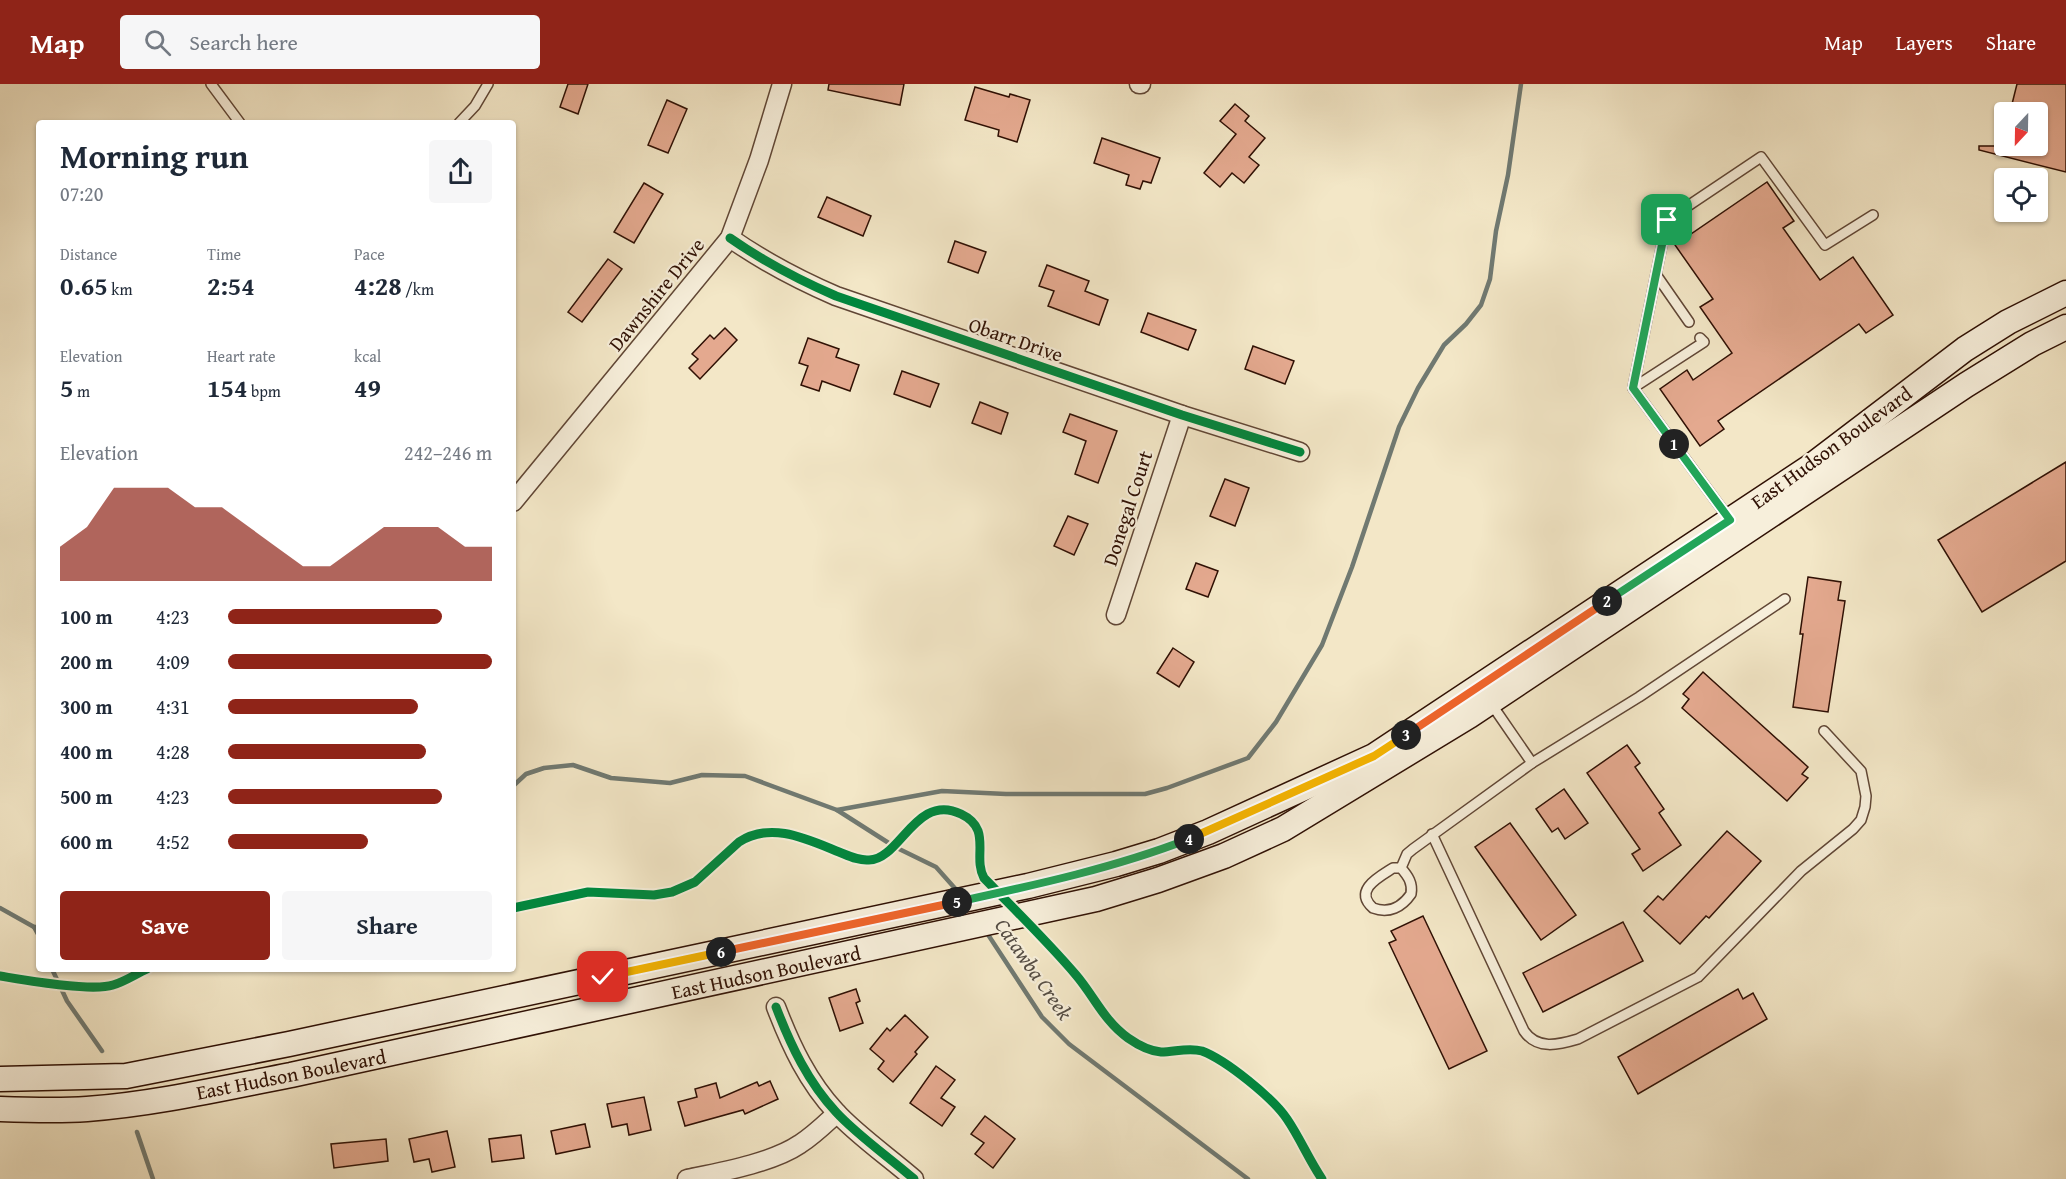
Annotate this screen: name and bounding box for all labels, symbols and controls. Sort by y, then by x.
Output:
search box [120,15,540,69]
text: Map [30,22,84,63]
icon: search [141,26,174,59]
text: Search here [189,26,298,58]
text: Map [1824,27,1863,58]
text: Layers [1896,27,1953,58]
text: Share [1986,27,2036,58]
north arrow [1994,102,2048,156]
map controls [1994,102,2048,222]
text: Morning run [60,132,249,180]
button: share [429,140,492,203]
button: locate [1994,168,2048,222]
text: 07:20 [60,179,103,208]
pin [1641,194,1692,245]
icon: arrive [1650,203,1683,236]
street label: Dawnshire Drive [601,231,711,357]
text: Distance [60,242,117,266]
text: Time [207,242,241,266]
text: Pace [354,242,385,266]
text: 0.65 [60,266,108,305]
text: 2:54 [207,266,255,305]
text: 4:28 [354,266,402,305]
text: km [108,277,132,301]
text: /km [402,277,434,301]
street label: Obarr Drive [965,309,1067,369]
text: Elevation [60,344,123,368]
text: Heart rate [207,344,276,368]
text: kcal [354,344,381,368]
text: 5 [60,368,73,407]
text: 154 [207,368,247,407]
text: 49 [354,368,381,407]
street label: East Hudson Boulevard [1745,378,1918,515]
text: m [73,379,90,403]
text: bpm [247,379,281,403]
pin: 1 [1659,429,1689,459]
text: 1 [1670,432,1678,456]
text: Elevation [60,438,138,467]
text: 242–246 m [404,438,492,467]
street label: Donegal Court [1095,447,1159,569]
pin: 2 [1592,586,1622,616]
text: 2 [1603,589,1611,613]
text: 100 m [60,602,113,631]
text: 4:23 [156,602,190,631]
text: 200 m [60,647,113,676]
text: 4:09 [156,647,190,676]
text: 300 m [60,692,113,721]
text: 4:31 [156,692,190,721]
pin: 3 [1391,720,1421,750]
text: 3 [1402,723,1410,747]
text: 400 m [60,737,113,766]
text: 4:28 [156,737,190,766]
text: 500 m [60,782,113,811]
text: 4:23 [156,782,190,811]
pin: 4 [1174,824,1204,854]
text: 600 m [60,827,113,856]
text: 4:52 [156,827,190,856]
text: 4 [1185,827,1193,851]
pin: 5 [942,887,972,917]
text: 5 [953,890,961,914]
button: Save [60,891,270,960]
button: Share [282,891,492,960]
water label: Catawba Creek [988,912,1081,1026]
pin: 6 [706,937,736,967]
street label: East Hudson Boulevard [669,938,864,1006]
text: 6 [717,940,725,964]
pin [577,951,628,1002]
icon: check [586,960,619,993]
street label: East Hudson Boulevard [194,1041,389,1107]

